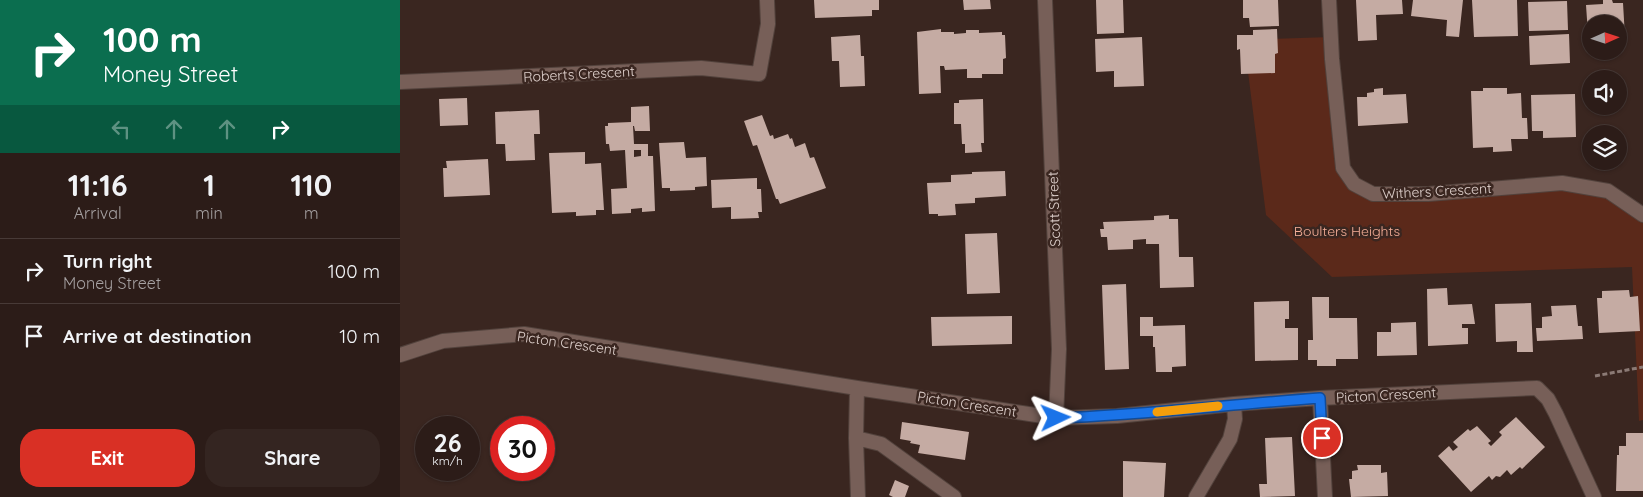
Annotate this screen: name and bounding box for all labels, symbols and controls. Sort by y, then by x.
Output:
north arrow [1582,15,1628,60]
map controls [1582,15,1627,170]
text: 100 m [103,17,202,61]
icon: right [20,20,85,85]
text: Money Street [103,60,238,88]
street label: Roberts Crescent [523,62,635,86]
button: sound [1582,70,1627,115]
icon: left [107,115,135,143]
icon: ahead [160,115,188,143]
icon: ahead [213,115,241,143]
icon: right [266,115,294,143]
button: layers [1582,125,1627,170]
text: 11:16 [68,166,128,204]
text: 1 [203,166,215,204]
text: 110 [290,166,332,204]
street label: Scott Street [1044,171,1064,247]
street label: Withers Crescent [1382,179,1492,203]
text: Arrival [74,203,122,223]
text: min [195,203,223,223]
text: m [304,203,319,223]
park label: Boulters Heights [1294,222,1400,240]
text: Turn right [63,249,152,273]
icon: right [20,257,48,285]
text: 100 m [328,259,380,283]
text: Money Street [63,273,161,293]
icon: arrive [20,322,48,350]
text: Arrive at destination [63,324,252,348]
text: 10 m [339,324,380,348]
street label: Picton Crescent [516,327,618,359]
street label: Picton Crescent [1335,383,1437,407]
street label: Picton Crescent [916,387,1018,421]
position arrow [1029,391,1081,443]
speed limit sign: 30 [490,416,555,481]
pin [1301,417,1343,459]
icon: arrive [1308,424,1336,452]
text: 26 [433,427,462,458]
button: Exit [20,429,195,487]
button: Share [205,429,380,487]
text: km/h [432,453,463,468]

